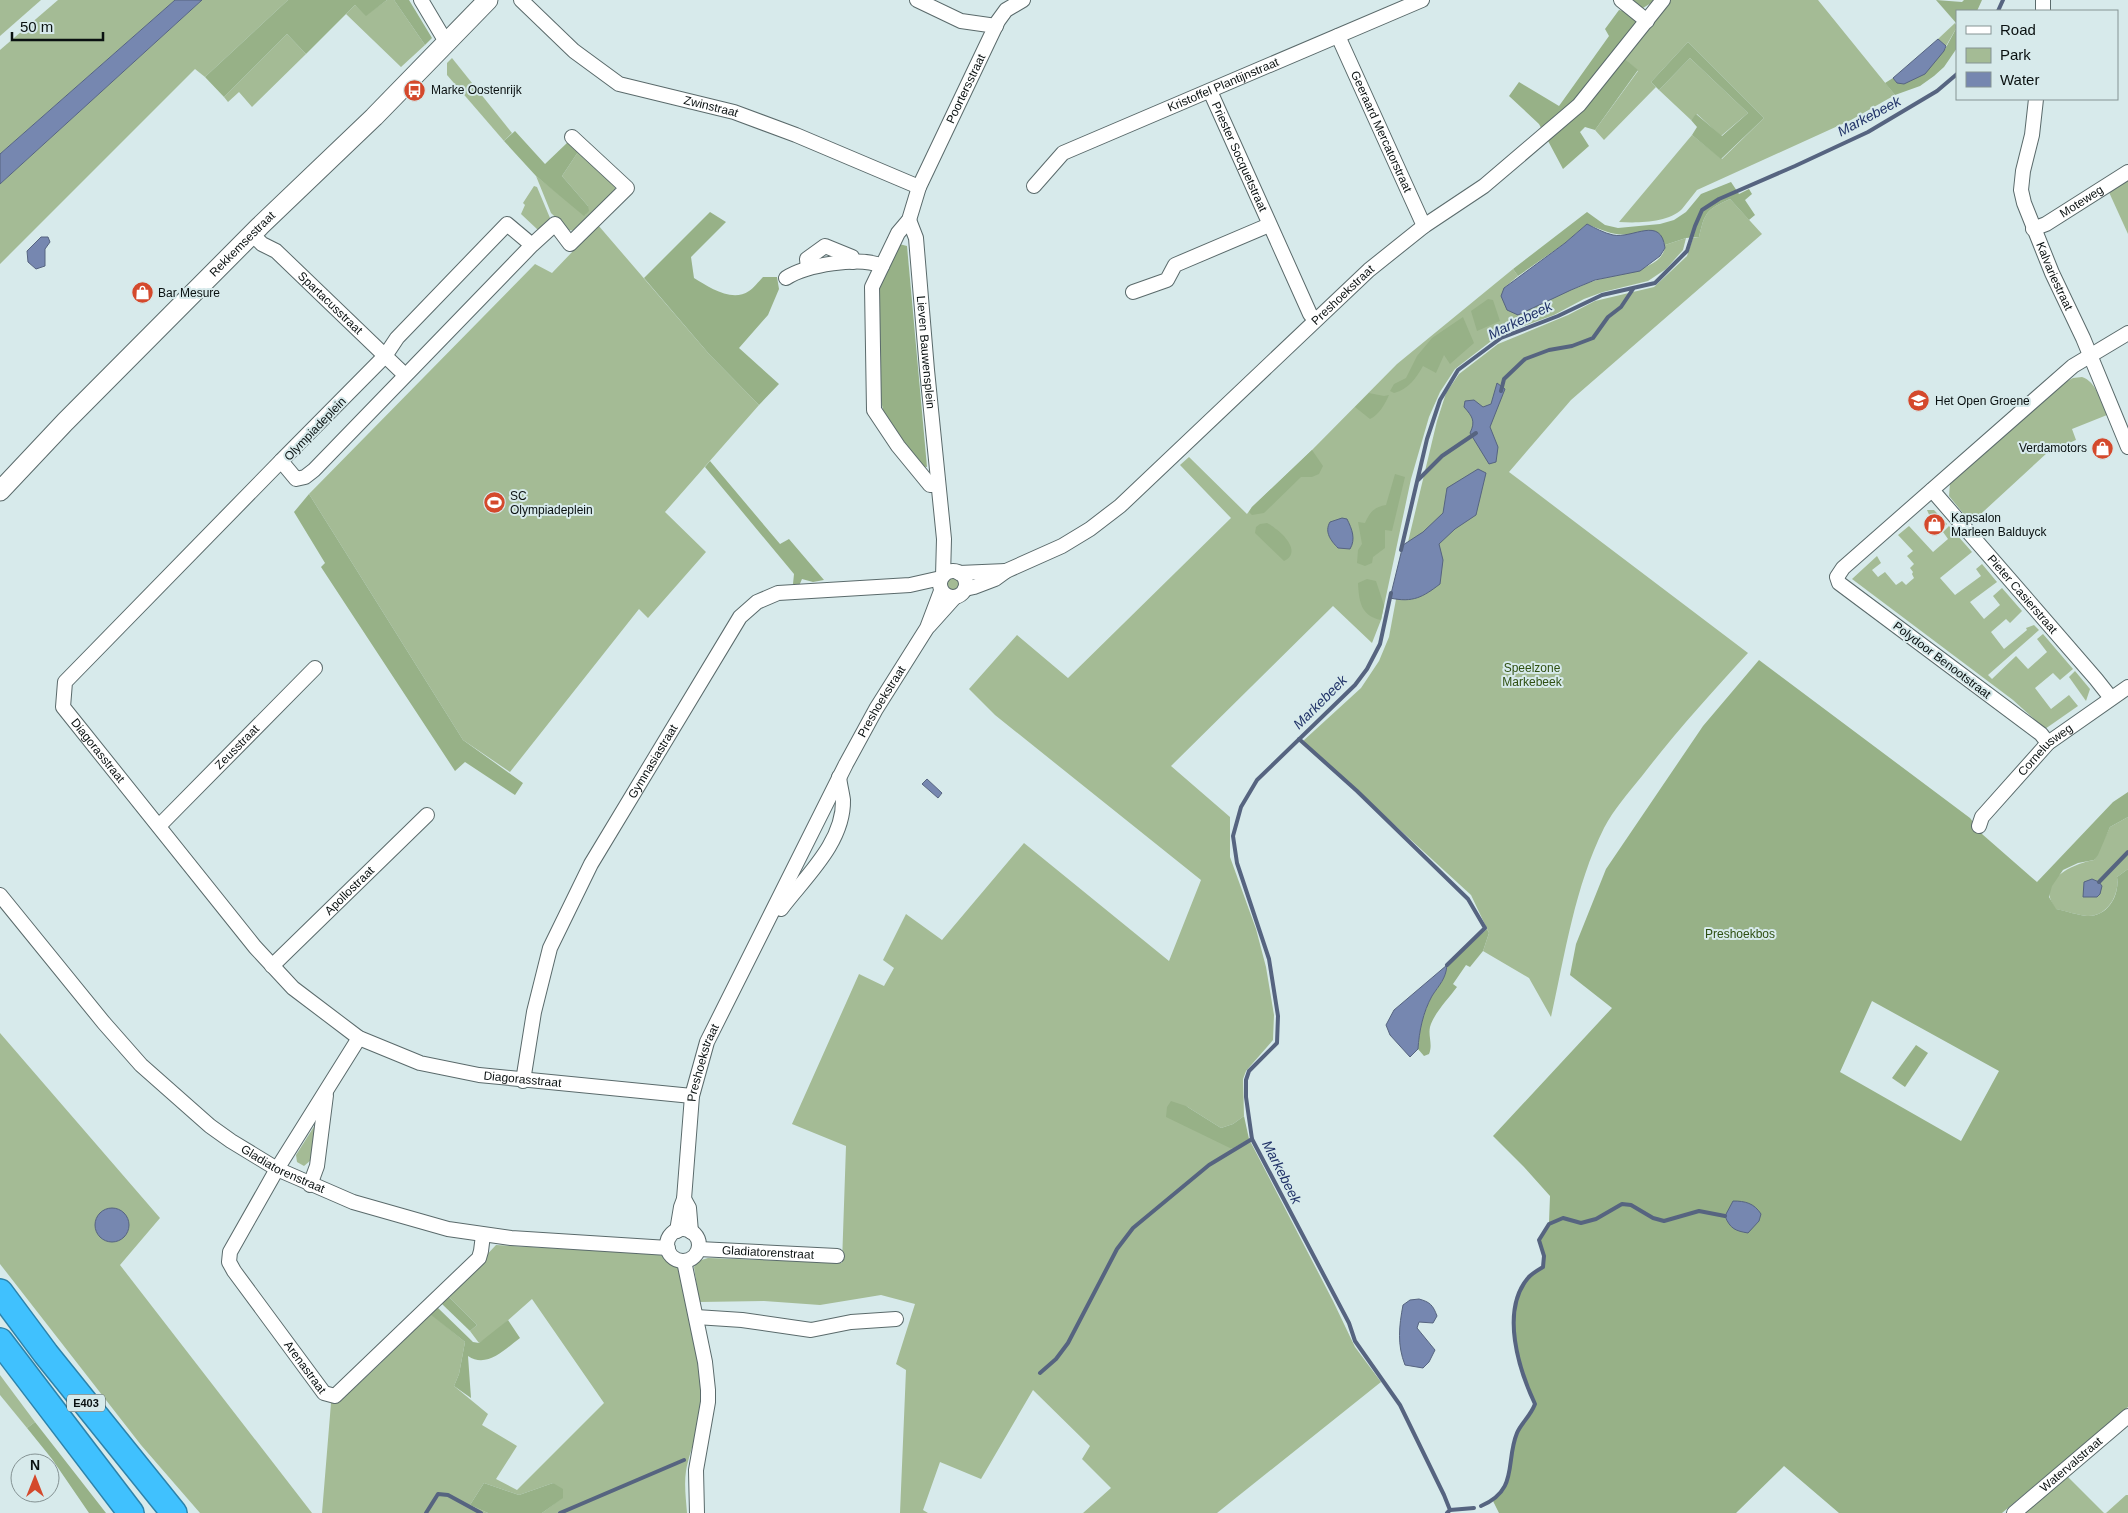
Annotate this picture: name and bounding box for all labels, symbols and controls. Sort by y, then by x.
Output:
scale bar [12,10,104,42]
legend [1956,10,2118,100]
text: 50 m [20,18,53,35]
text: Road [2000,21,2036,38]
text: Park [2000,46,2031,63]
street label: Poortersstraat [943,51,989,126]
street label: Kristoffel Plantijnstraat [1165,55,1281,115]
street label: Geeraard Mercatorstraat [1348,69,1415,195]
text: Water [2000,71,2039,88]
bus stop icon: Marke Oostenrijk [403,78,427,102]
place label: Marke Oostenrijk [431,83,523,97]
water label: Markebeek [1835,92,1904,139]
street label: Zwinstraat [682,93,741,120]
street label: Priester Socquetstraat [1209,100,1270,214]
street label: Moteweg [2057,182,2106,220]
street label: Rekkemsestraat [207,208,278,280]
street label: Kalvariestraat [2033,240,2076,313]
street label: Preshoekstraat [1309,262,1377,328]
street label: Spartacusstraat [295,269,366,338]
shop icon: Bar Mesure [130,281,154,305]
place label: Bar Mesure [158,286,220,300]
street label: Lieven Bauwensplein [914,295,938,410]
water label: Markebeek [1485,297,1556,342]
school or university icon: Het Open Groene [1907,389,1931,413]
street label: Olympiadeplein [281,394,349,464]
place label: Het Open Groene [1935,394,2030,408]
shop icon: Verdamotors [2091,436,2115,460]
place label: Verdamotors [2019,441,2087,455]
place label: SC Olympiadeplein [510,489,593,517]
sports icon: SC Olympiadeplein [482,491,506,515]
place label: Kapsalon Marleen Balduyck [1951,511,2047,539]
shop icon: Kapsalon Marleen Balduyck [1923,513,1947,537]
street label: Pieter Casierstraat [1985,552,2061,637]
street label: Polydoor Benootstraat [1890,619,1994,702]
park label: Speelzone Markebeek [1502,661,1563,689]
street label: Preshoekstraat [855,663,909,740]
water label: Markebeek [1290,671,1351,732]
street label: Diagorasstraat [68,716,128,786]
street label: Zeusstraat [212,721,262,772]
street label: Gymnasiastraat [625,721,681,801]
street label: Cornelusweg [2015,721,2075,779]
street label: Apollostraat [322,863,377,918]
park label: Preshoekbos [1705,927,1775,941]
street label: Preshoekstraat [685,1021,722,1102]
street label: Diagorasstraat [483,1068,563,1090]
water label: Markebeek [1259,1138,1305,1207]
street label: Gladiatorenstraat [239,1142,328,1196]
street label: Gladiatorenstraat [722,1243,815,1262]
street label: Arenastraat [281,1338,330,1397]
road number: E403 [67,1395,105,1412]
street label: Watervalstraat [2037,1434,2105,1495]
north arrow [10,1453,60,1503]
text: N [30,1457,40,1473]

